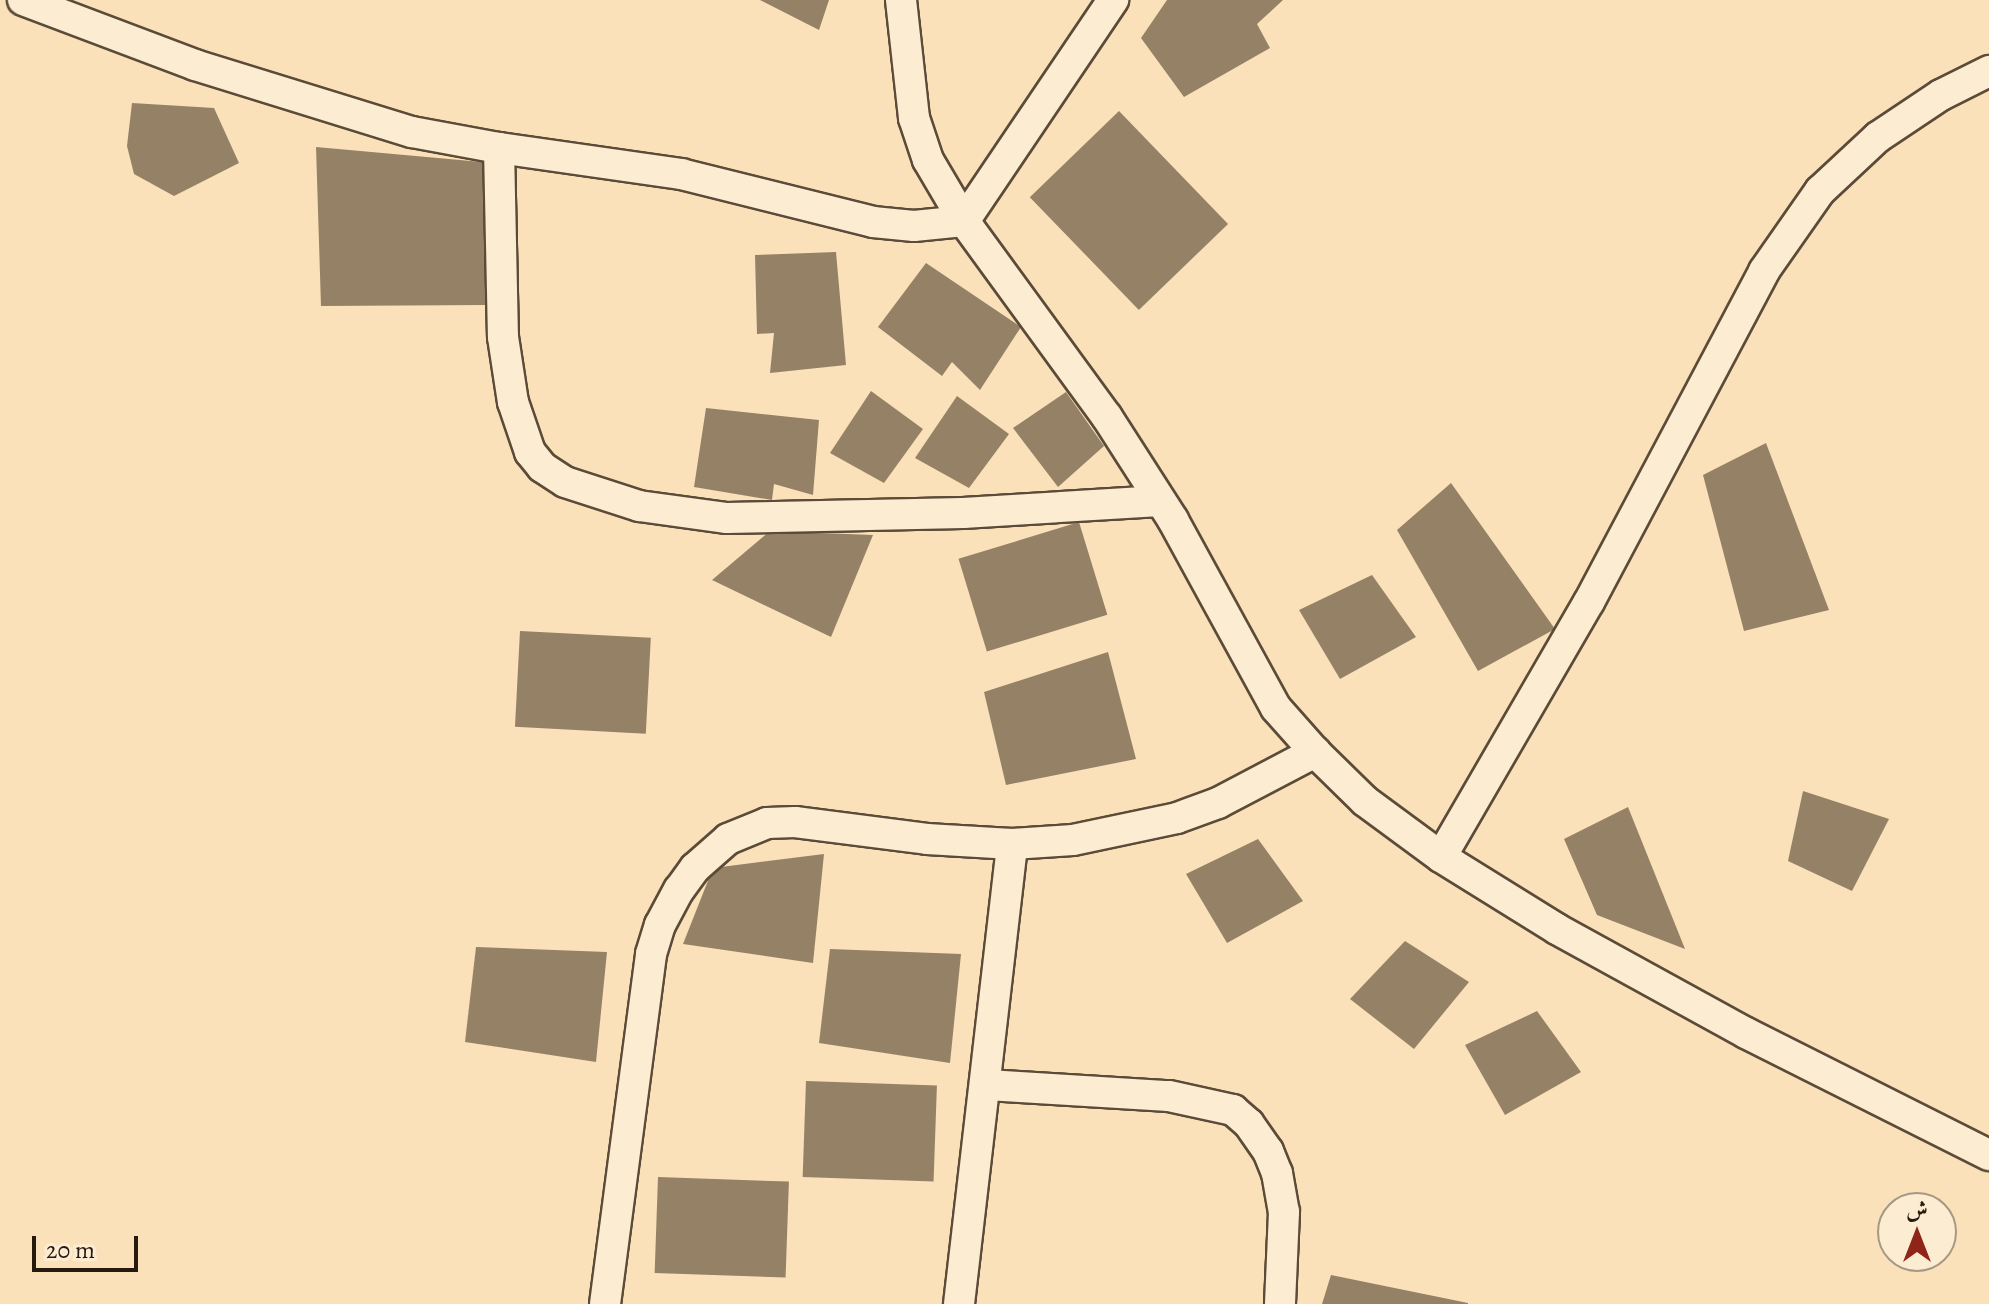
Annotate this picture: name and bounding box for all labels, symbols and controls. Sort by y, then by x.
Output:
north arrow [1877,1192,1957,1272]
text: ش [1906,1195,1928,1225]
scale bar [36,1220,142,1270]
text: 20 m [46,1234,95,1266]

